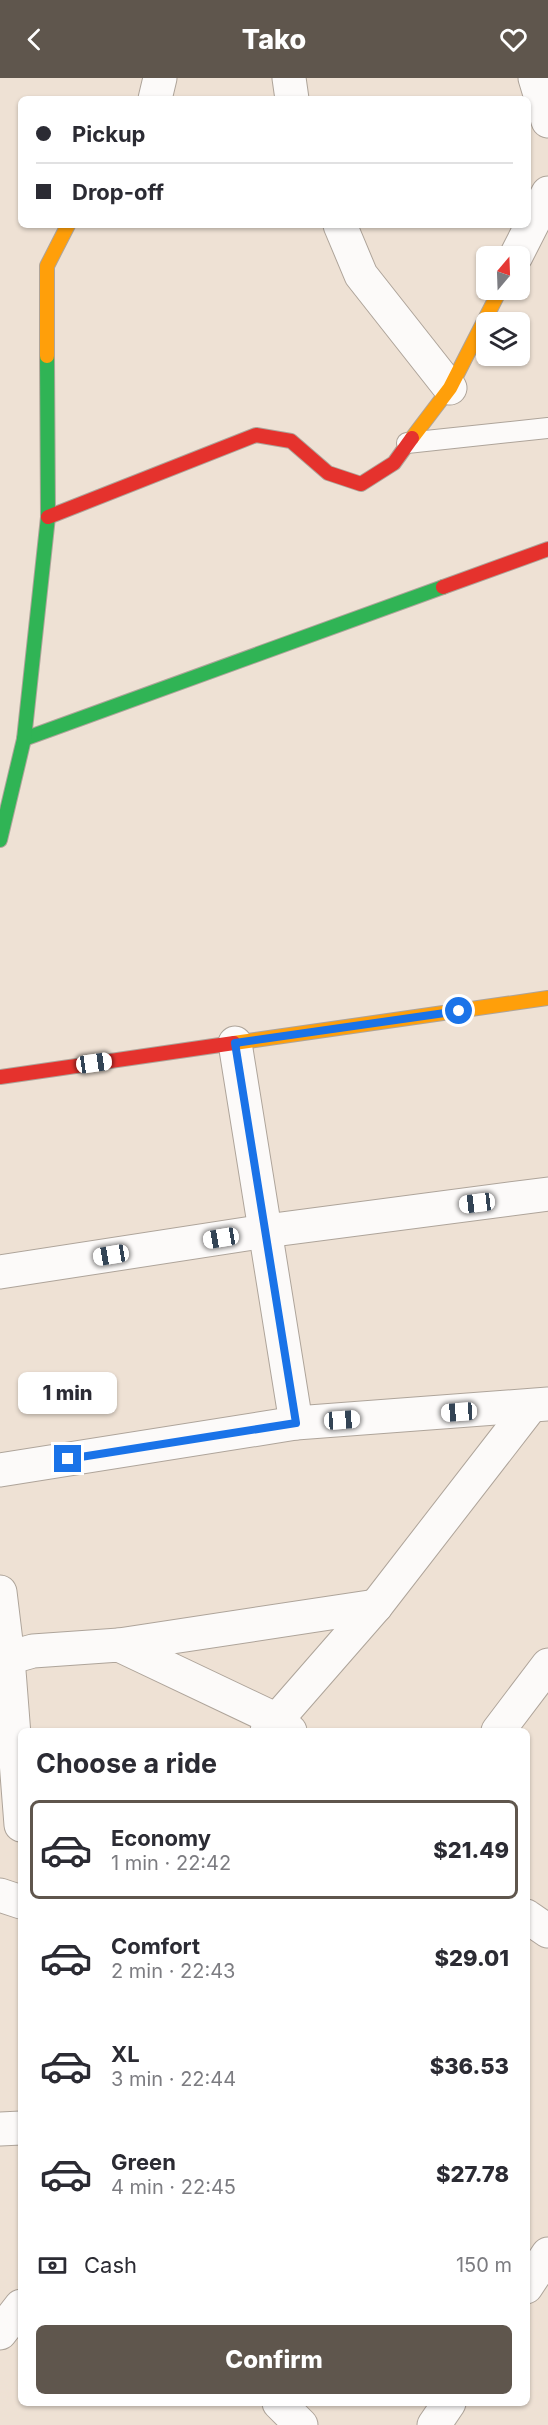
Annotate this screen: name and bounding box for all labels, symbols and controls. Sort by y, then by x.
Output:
icon: back [18,23,51,56]
text: Tako [242,23,306,56]
icon: heart [497,23,530,56]
text: Pickup [72,121,146,147]
text: Drop-off [72,179,164,205]
north arrow [476,246,530,300]
map controls [476,246,530,366]
button: layers [476,312,530,366]
route start [445,997,472,1024]
car [75,1052,113,1074]
car [458,1192,496,1214]
car [202,1226,240,1250]
car [92,1243,130,1267]
callout: 1 min [19,1372,118,1414]
text: 1 min [42,1381,93,1405]
car [440,1402,478,1422]
car [323,1410,361,1430]
route end [54,1445,81,1472]
text: Choose a ride [36,1747,217,1780]
icon: car [39,1823,93,1877]
text: Economy [111,1825,211,1851]
text: $21.49 [433,1837,509,1863]
text: 1 min · 22:42 [111,1851,231,1875]
icon: car [39,1931,93,1985]
text: Comfort [111,1933,200,1959]
text: $29.01 [435,1945,509,1971]
text: 2 min · 22:43 [111,1959,235,1983]
icon: car [39,2039,93,2093]
text: XL [111,2041,140,2067]
text: $36.53 [430,2053,509,2079]
text: 3 min · 22:44 [111,2067,236,2091]
icon: car [39,2147,93,2201]
text: Green [111,2149,176,2175]
text: $27.78 [436,2161,509,2187]
text: 4 min · 22:45 [111,2175,236,2199]
icon: cash [36,2249,69,2282]
text: Cash [84,2252,137,2278]
text: 150 m [456,2253,512,2277]
button: Confirm [36,2325,512,2394]

